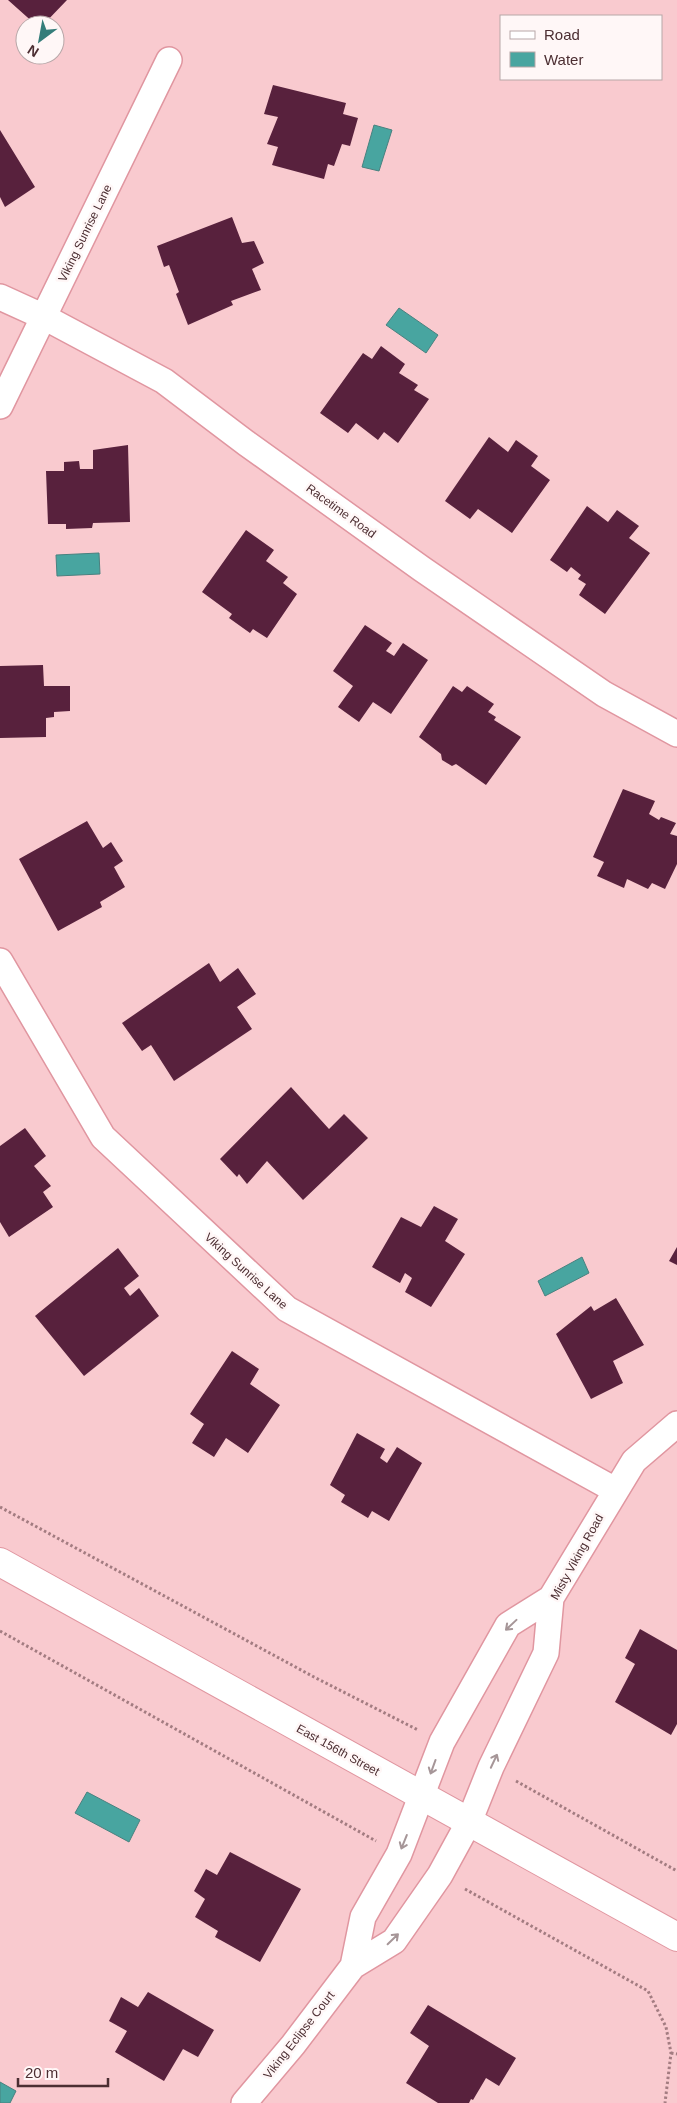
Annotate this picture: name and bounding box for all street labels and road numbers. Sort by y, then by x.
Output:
street label: Viking Sunrise Lane [55,182,115,284]
street label: Racetime Road [303,481,379,541]
street label: Viking Sunrise Lane [202,1230,291,1312]
street label: Misty Viking Road [548,1512,606,1602]
street label: East 156th Street [294,1721,383,1779]
street label: Viking Eclipse Court [260,1988,338,2082]

